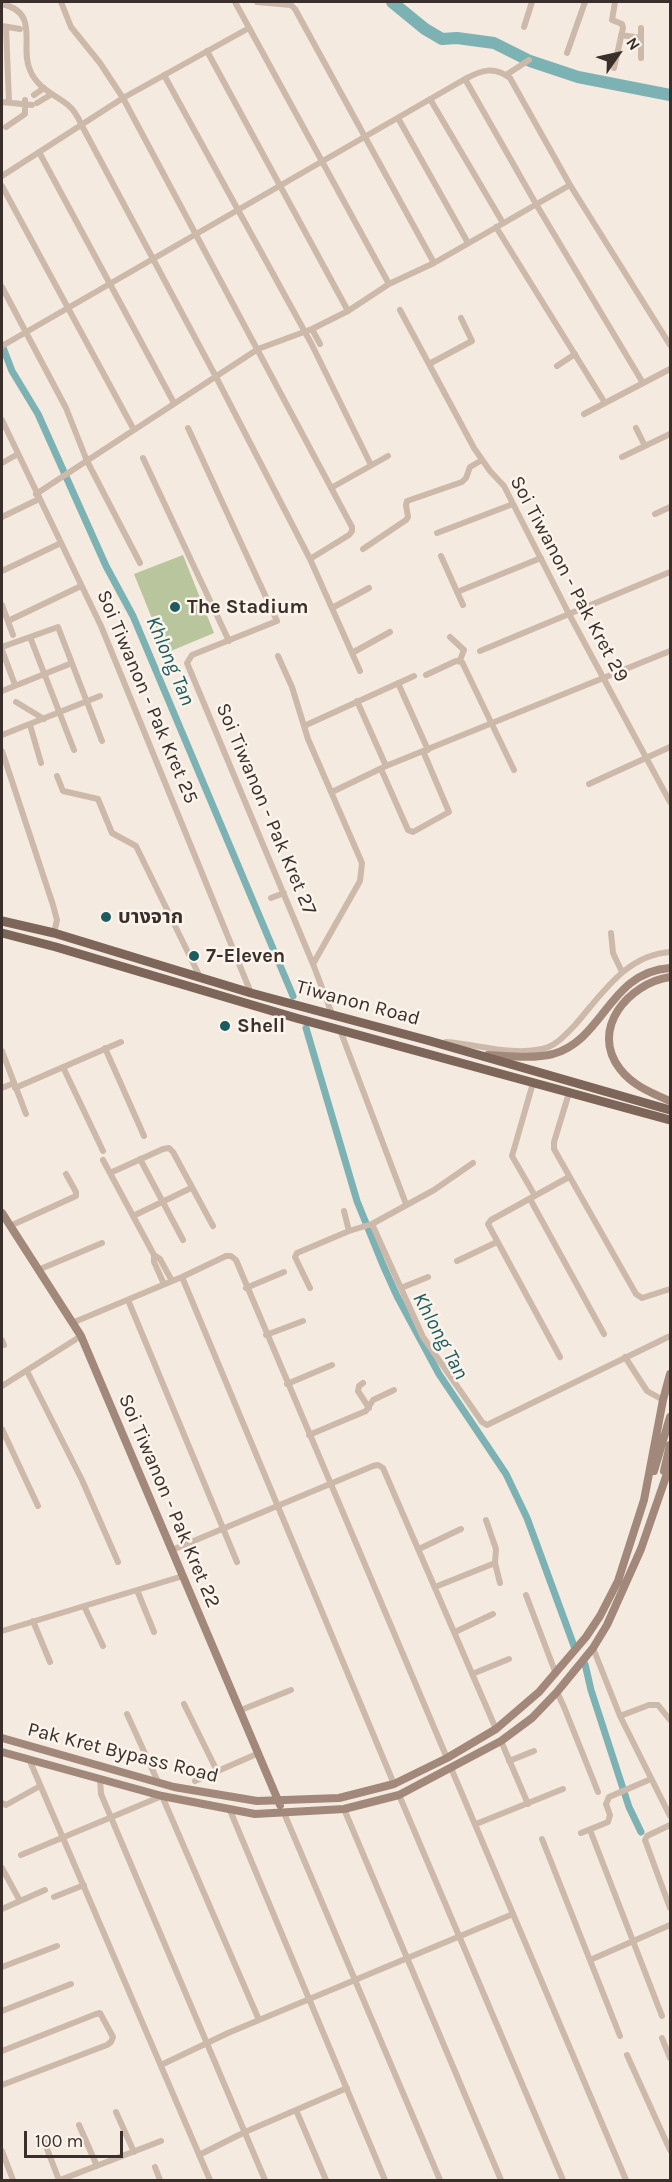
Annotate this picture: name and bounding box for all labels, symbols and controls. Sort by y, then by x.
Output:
north arrow [588,24,648,84]
text: N [622,34,644,54]
street label: Soi Tiwanon - Pak Kret 29 [504,472,634,686]
street label: Soi Tiwanon - Pak Kret 25 [91,587,203,807]
place label: The Stadium [187,595,308,619]
marker: The Stadium [168,600,182,614]
water label: Khlong Tan [140,612,200,710]
street label: Soi Tiwanon - Pak Kret 27 [210,699,322,919]
place label: บางจาก [118,905,183,929]
marker: บางจาก [99,910,113,924]
place label: 7-Eleven [206,944,285,968]
marker: 7-Eleven [187,949,201,963]
street label: Tiwanon Road [293,975,423,1031]
place label: Shell [237,1014,285,1038]
marker: Shell [218,1019,232,1033]
water label: Khlong Tan [407,1288,473,1384]
street label: Soi Tiwanon - Pak Kret 22 [113,1390,225,1612]
street label: Pak Kret Bypass Road [25,1718,221,1788]
scale bar [27,2119,126,2157]
text: 100 m [35,2130,83,2152]

